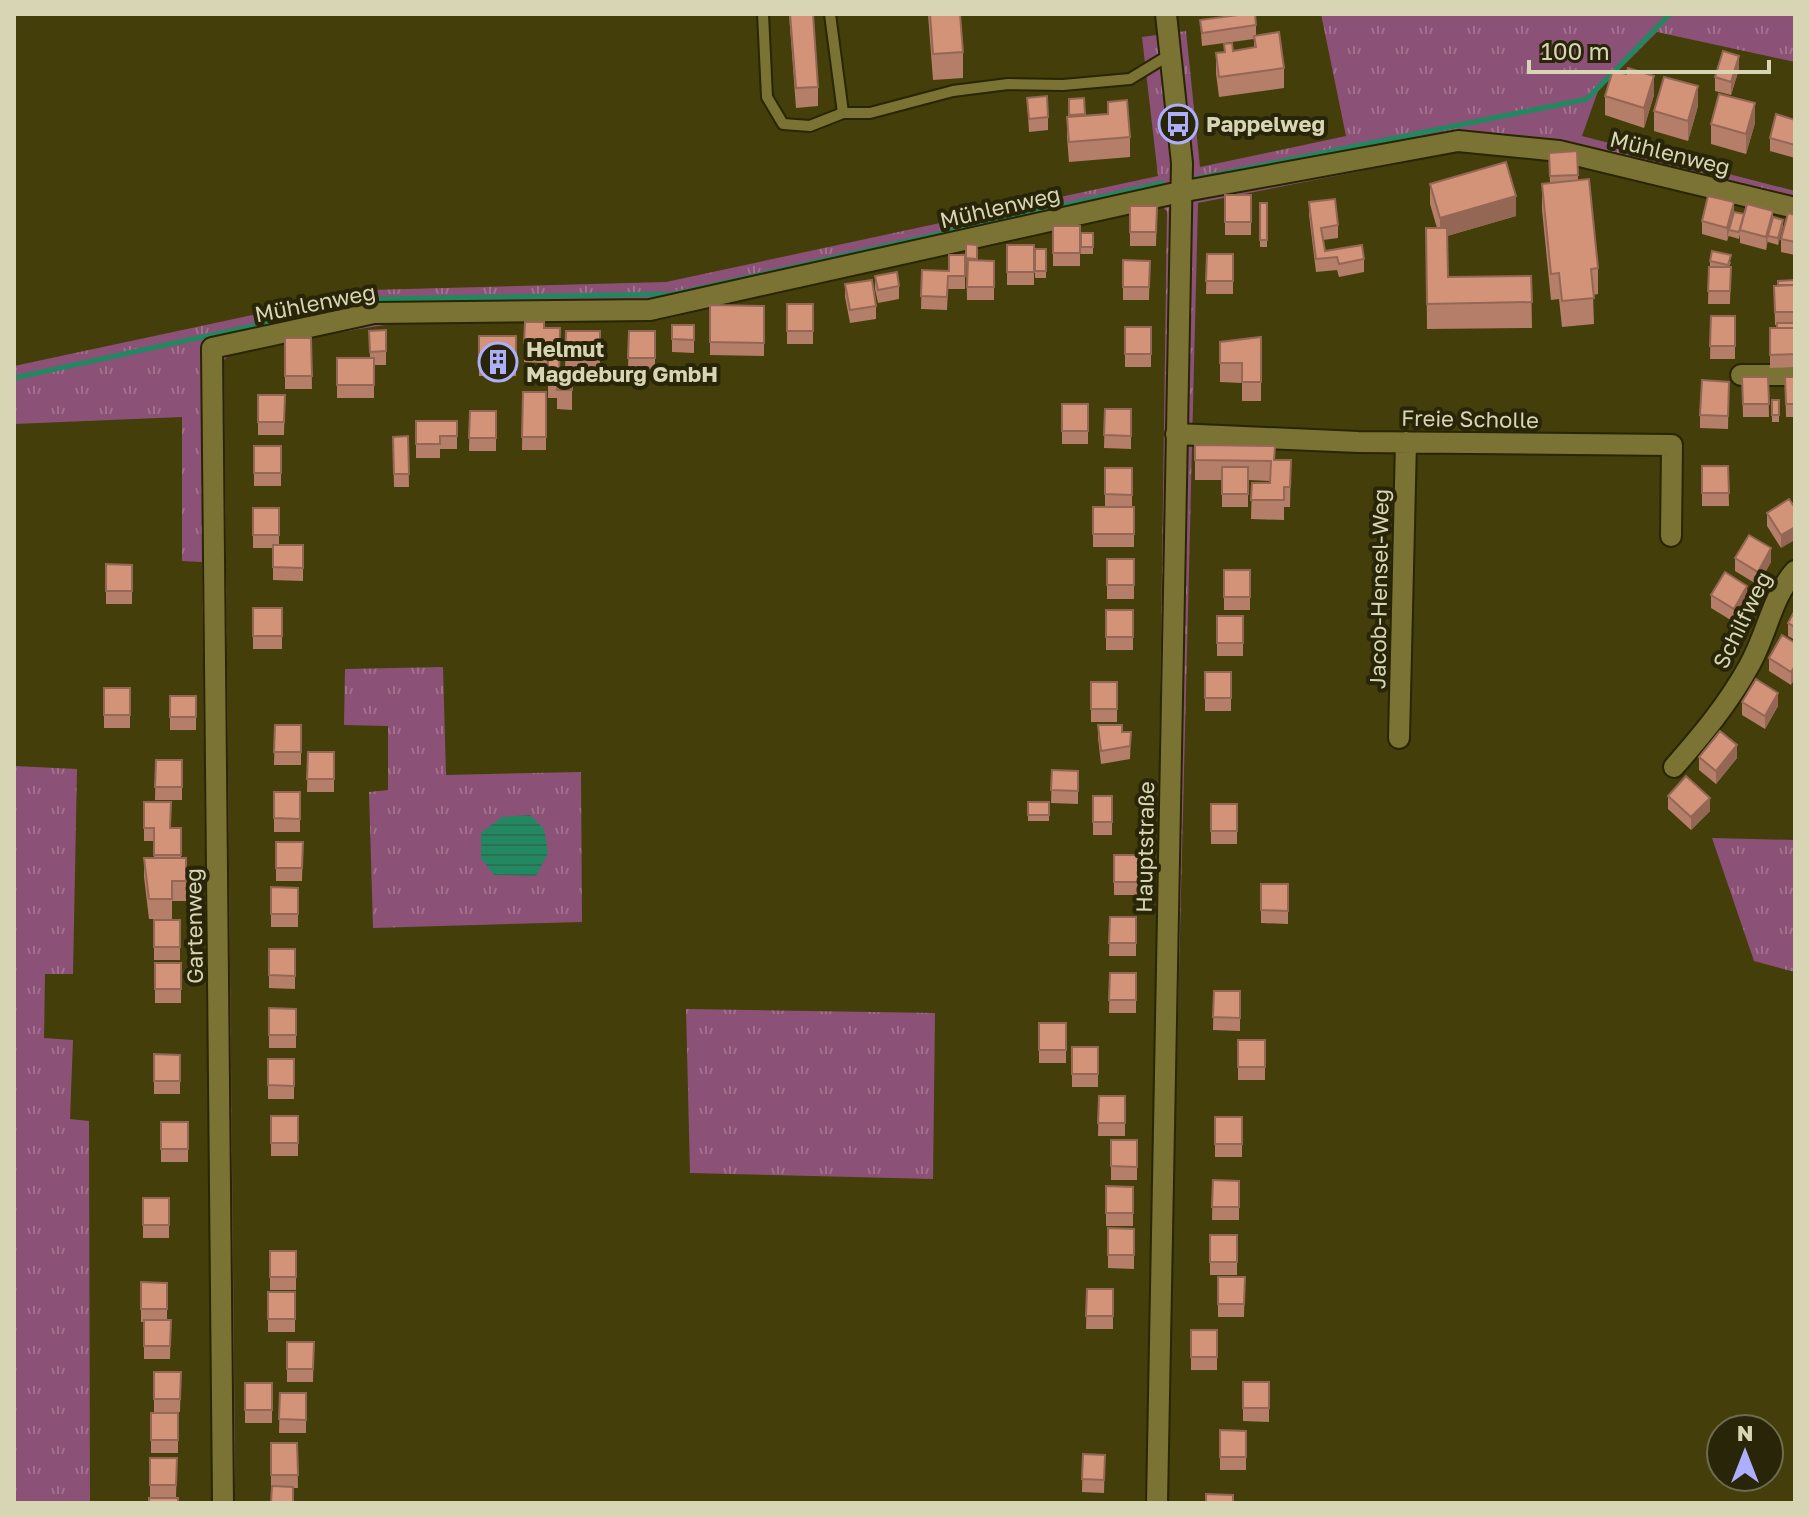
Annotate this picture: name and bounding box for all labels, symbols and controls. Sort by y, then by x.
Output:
scale bar [1529,24,1769,74]
text: 100 m [1541,36,1610,65]
bus stop icon: Pappelweg [1157,103,1199,145]
place label: Pappelweg [1206,110,1325,137]
street label: Mühlenweg [1607,125,1733,180]
street label: Mühlenweg [937,180,1063,233]
street label: Mühlenweg [252,278,378,327]
place label: Helmut Magdeburg GmbH [526,335,718,387]
building icon: Helmut Magdeburg GmbH [477,341,519,383]
street label: Freie Scholle [1401,404,1539,433]
street label: Jacob-Hensel-Weg [1363,489,1394,689]
street label: Schilfweg [1707,567,1777,673]
street label: Hauptstraße [1130,781,1159,913]
street label: Gartenweg [179,868,208,984]
north arrow [1705,1413,1785,1493]
text: N [1737,1419,1753,1446]

